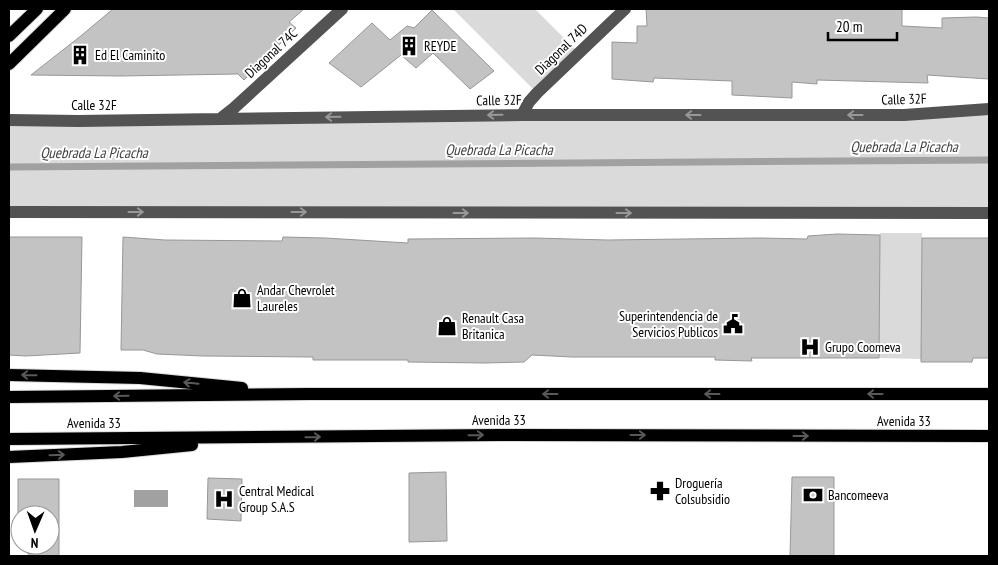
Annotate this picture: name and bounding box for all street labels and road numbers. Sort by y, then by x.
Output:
street label: Diagonal 74D [531,20,591,78]
street label: Diagonal 74C [241,24,301,82]
street label: Calle 32F [881,89,927,109]
street label: Calle 32F [476,91,522,109]
street label: Calle 32F [71,96,117,114]
street label: Avenida 33 [472,411,526,429]
street label: Avenida 33 [877,412,931,430]
street label: Avenida 33 [67,414,121,432]

